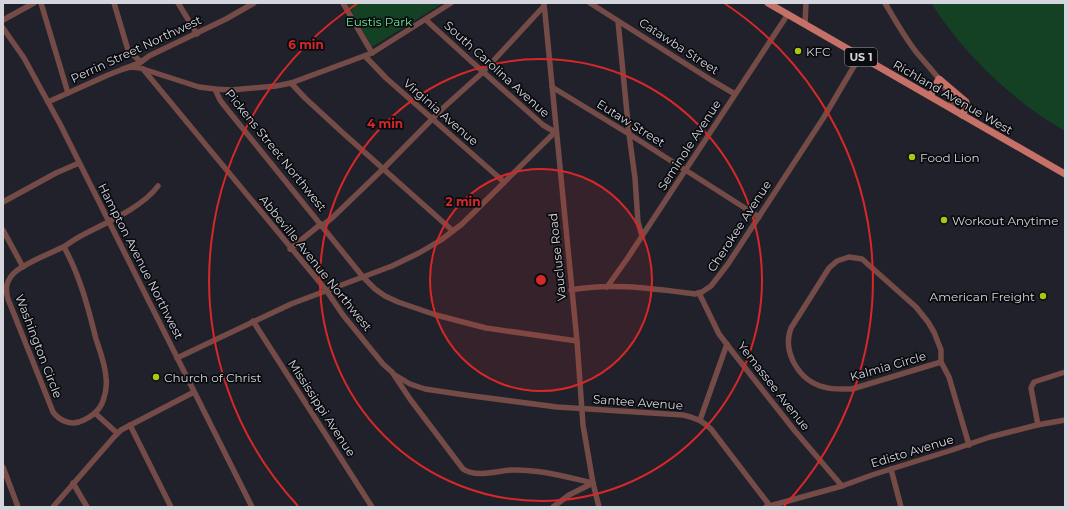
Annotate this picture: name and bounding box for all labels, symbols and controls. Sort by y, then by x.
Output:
street label: Perrin Street Northwest [68,12,204,86]
park label: Eustis Park [346,14,413,29]
street label: Catawba Street [636,15,722,77]
street label: South Carolina Avenue [441,18,553,120]
text: 6 min [288,37,324,52]
place label: KFC [806,44,831,59]
marker: KFC [793,46,803,56]
road number: US 1 [845,48,877,66]
street label: Richland Avenue West [891,57,1016,137]
street label: Virginia Avenue [400,75,482,149]
street label: Pickens Street Northwest [222,86,330,214]
street label: Eutaw Street [594,96,668,150]
street label: Seminole Avenue [654,97,724,193]
text: 4 min [367,116,403,131]
place label: Food Lion [920,150,980,165]
marker: Food Lion [907,152,917,162]
street label: Cherokee Avenue [704,178,774,274]
street label: Hampton Avenue Northwest [95,181,187,342]
street label: Abbeville Avenue Northwest [257,192,376,334]
text: 2 min [446,194,480,209]
street label: Vaucluse Road [545,212,569,302]
place label: Workout Anytime [952,213,1059,228]
marker: Workout Anytime [939,215,949,225]
centre of rings [534,273,548,287]
place label: American Freight [930,289,1035,304]
marker: American Freight [1038,291,1048,301]
street label: Washington Circle [12,292,66,400]
street label: Yemassee Avenue [735,339,813,433]
street label: Kalmia Circle [848,348,928,384]
street label: Mississippi Avenue [285,357,359,459]
place label: Church of Christ [164,370,261,385]
marker: Church of Christ [151,372,161,382]
street label: Santee Avenue [593,391,683,413]
street label: Edisto Avenue [869,431,955,471]

